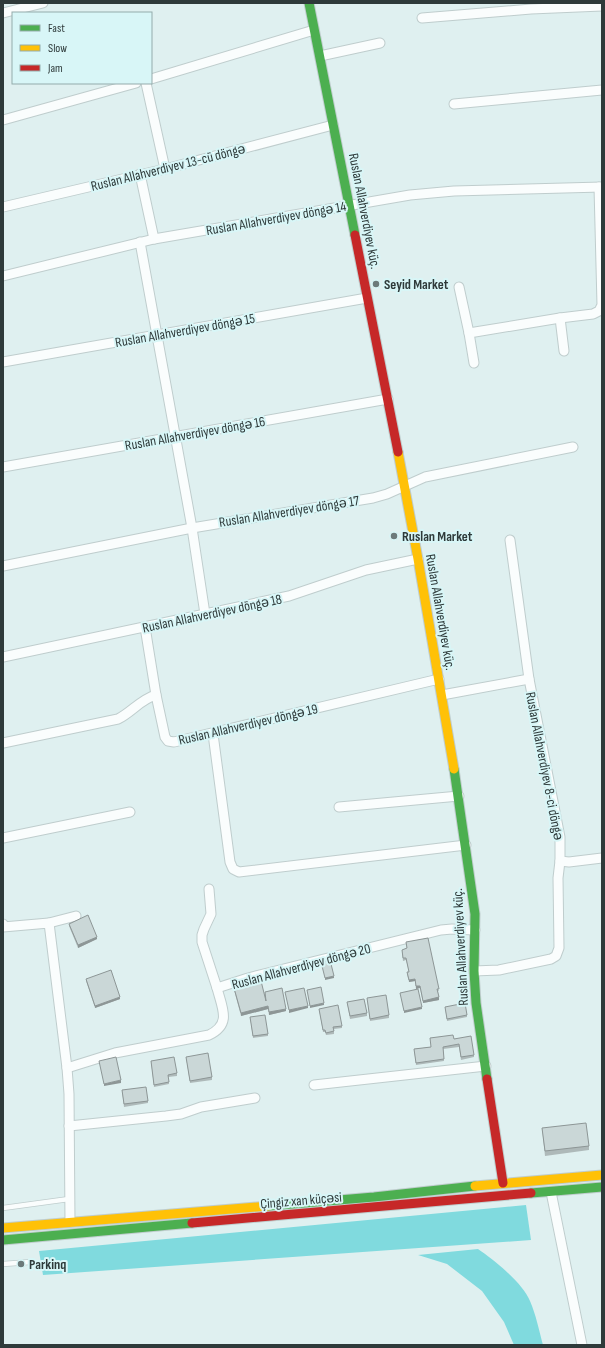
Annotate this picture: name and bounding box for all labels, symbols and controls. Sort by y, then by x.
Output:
legend [12,12,152,84]
text: Fast [48,21,65,36]
text: Slow [48,41,67,56]
text: Jam [47,61,63,76]
street label: Ruslan Allahverdiyev 13-cü döngə [89,140,247,195]
street label: Ruslan Allahverdiyev küç. [345,152,384,270]
street label: Ruslan Allahverdiyev döngə 14 [205,198,348,239]
place label: Seyid Market [384,276,449,293]
marker: Seyid Market [371,279,381,289]
street label: Ruslan Allahverdiyev döngə 15 [114,310,257,351]
street label: Ruslan Allahverdiyev döngə 16 [124,413,267,454]
street label: Ruslan Allahverdiyev döngə 17 [218,492,361,531]
place label: Ruslan Market [402,528,473,545]
marker: Ruslan Market [389,531,399,541]
street label: Ruslan Allahverdiyev küç. [422,553,459,671]
street label: Ruslan Allahverdiyev döngə 18 [141,590,283,637]
street label: Ruslan Allahverdiyev 8-ci döngə [522,691,567,842]
street label: Ruslan Allahverdiyev döngə 19 [177,700,319,749]
street label: Ruslan Allahverdiyev küç. [449,888,472,1006]
street label: Ruslan Allahverdiyev döngə 20 [230,940,372,993]
street label: Çingiz xan küçəsi [260,1188,343,1213]
place label: Parkinq [29,1256,66,1273]
marker: Parkinq [16,1259,26,1269]

